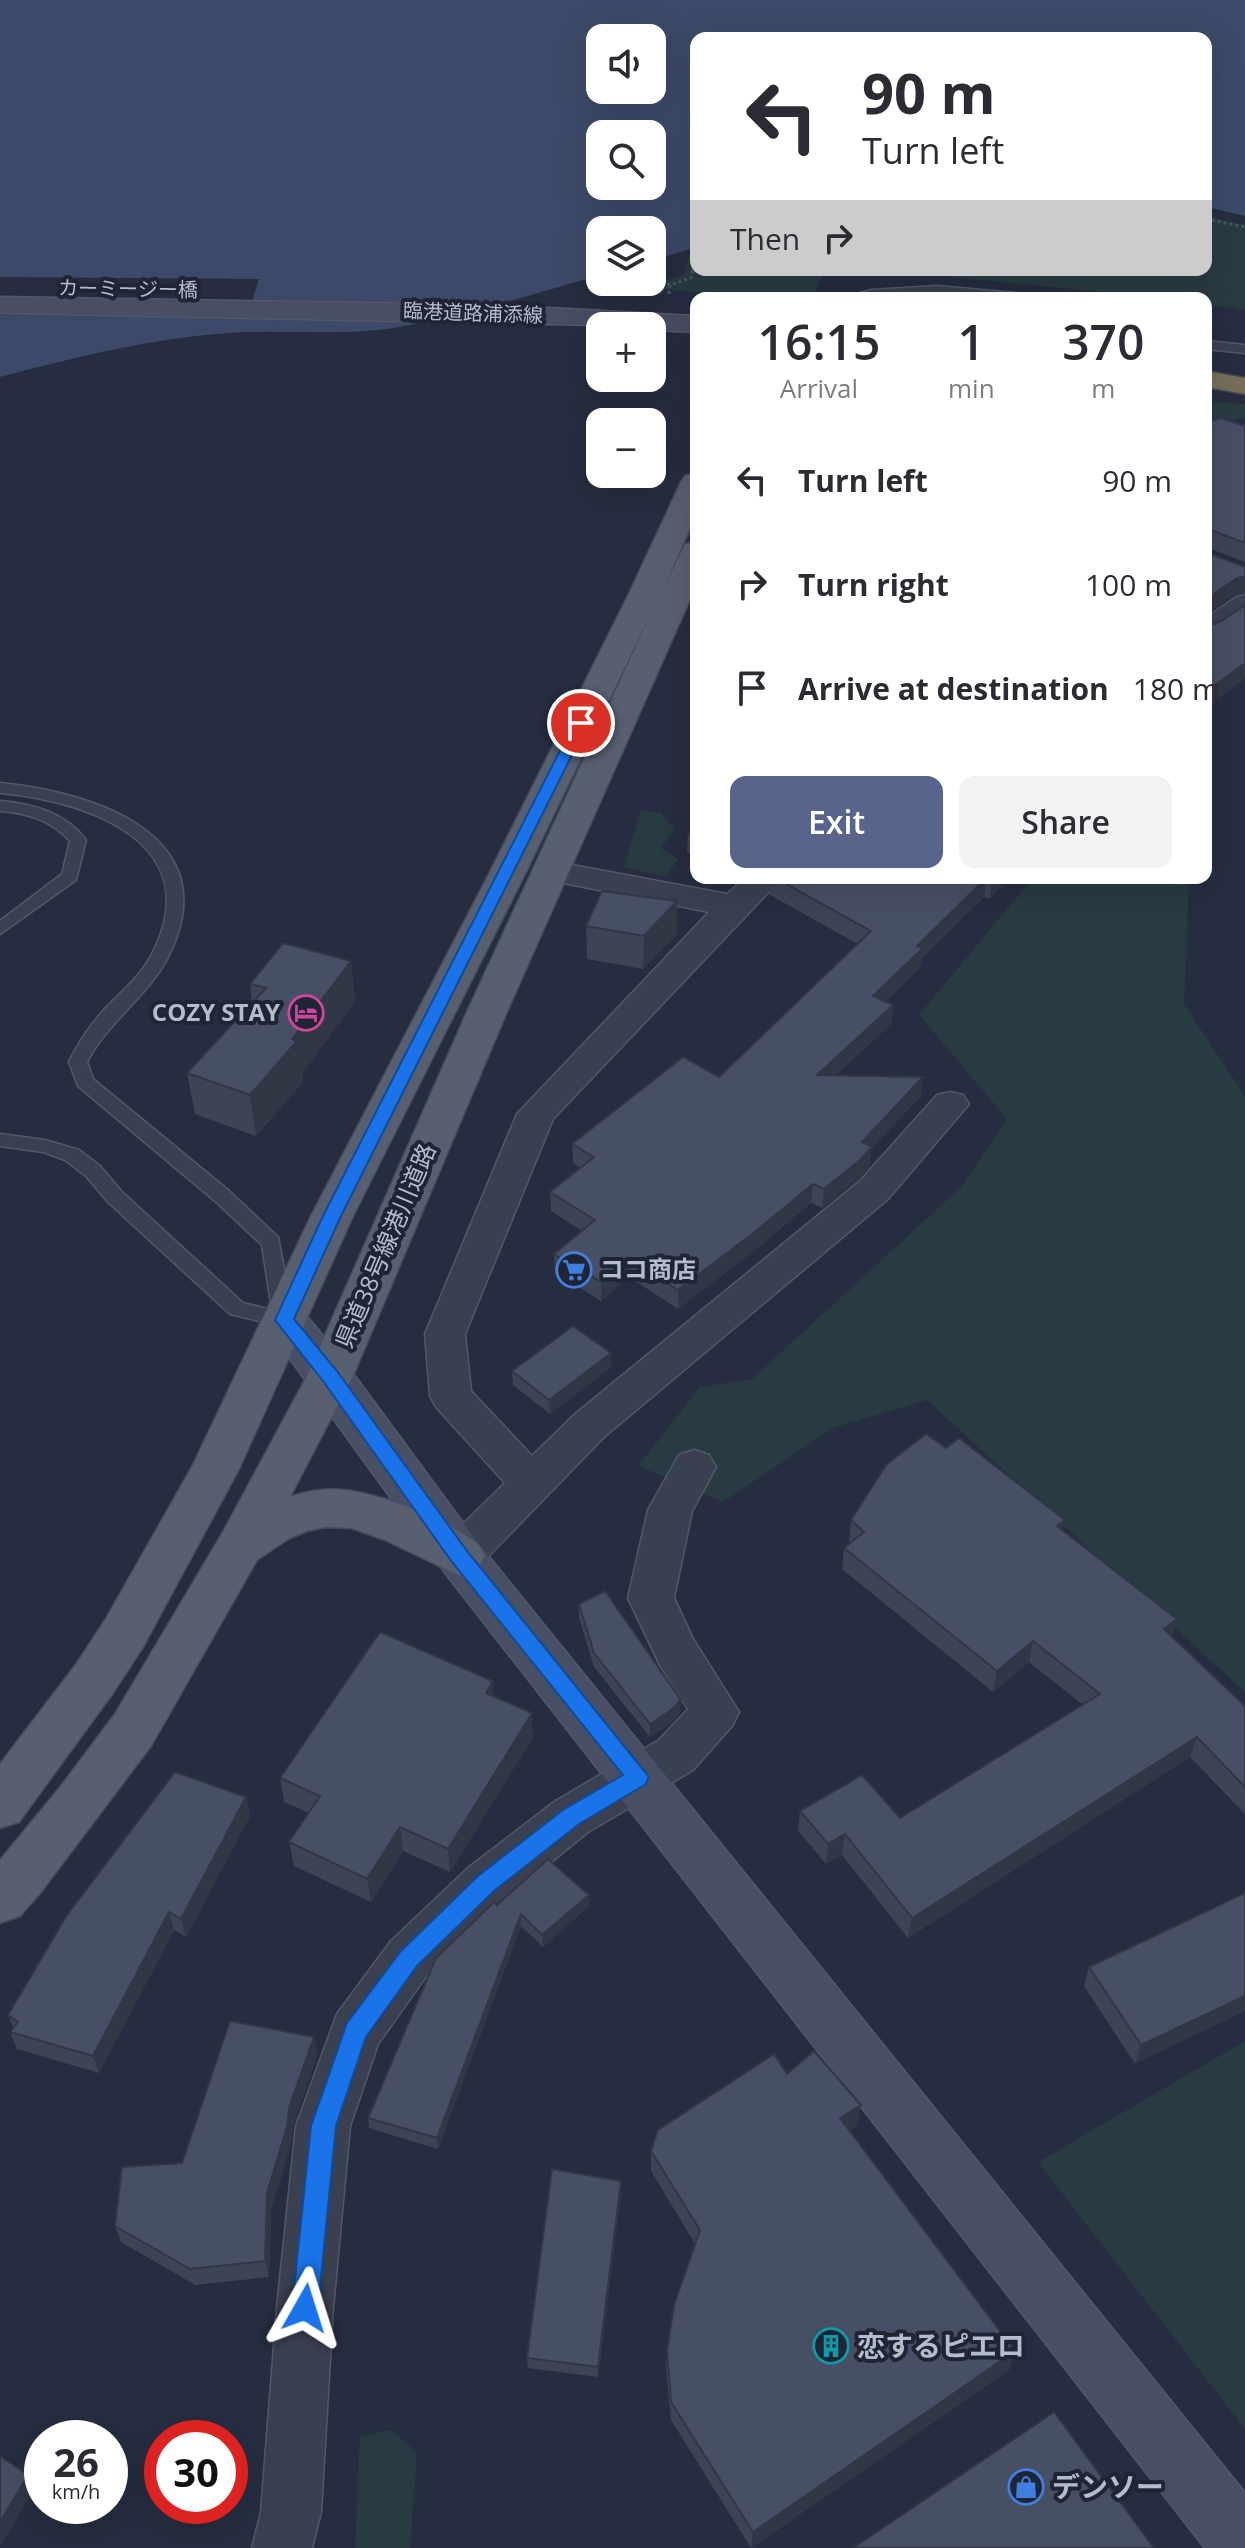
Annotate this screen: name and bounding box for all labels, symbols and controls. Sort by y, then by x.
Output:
map controls [586,24,666,488]
button: sound [586,24,666,104]
text: 90 m [862,54,996,130]
icon: left [730,64,834,168]
button: search [586,120,666,200]
text: Turn left [862,126,1004,175]
button: layers [586,216,666,296]
icon: right [816,216,860,260]
text: Then [730,218,800,259]
street label: カーミージー橋 [58,274,198,303]
street label: 臨港道路浦添線 [403,297,543,328]
text: 16:15 [758,309,880,374]
text: 1 [958,309,985,374]
text: 370 [1062,309,1144,374]
button: + [586,312,666,392]
text: Arrival [780,370,858,406]
text: min [948,370,995,406]
text: m [1091,370,1115,406]
button: − [586,408,666,488]
icon: left [730,458,774,502]
text: Turn left [798,460,928,501]
text: 90 m [1102,460,1172,501]
icon: right [730,562,774,606]
text: Turn right [798,564,949,605]
text: 100 m [1085,564,1172,605]
icon: arrive [730,666,774,710]
text: Arrive at destination [798,668,1109,709]
text: 180 m [1133,668,1220,709]
pin [547,689,615,757]
icon: arrive [559,701,603,745]
button: Exit [730,776,943,868]
button: Share [959,776,1172,868]
hotel icon: COZY STAY [287,994,325,1032]
place label: COZY STAY [152,995,280,1028]
street label: 県道38号線港川道路 [327,1138,443,1353]
supermarket icon: ココ商店 [555,1251,593,1289]
place label: ココ商店 [600,1252,696,1285]
position arrow [263,2266,347,2350]
place label: 恋するピエロ [857,2326,1025,2364]
building icon: 恋するピエロ [812,2327,850,2365]
speed limit sign: 30 [144,2420,248,2524]
text: 26 [53,2434,99,2489]
place label: デンソー [1052,2467,1164,2505]
shop icon: デンソー [1007,2468,1045,2506]
text: km/h [52,2478,100,2505]

